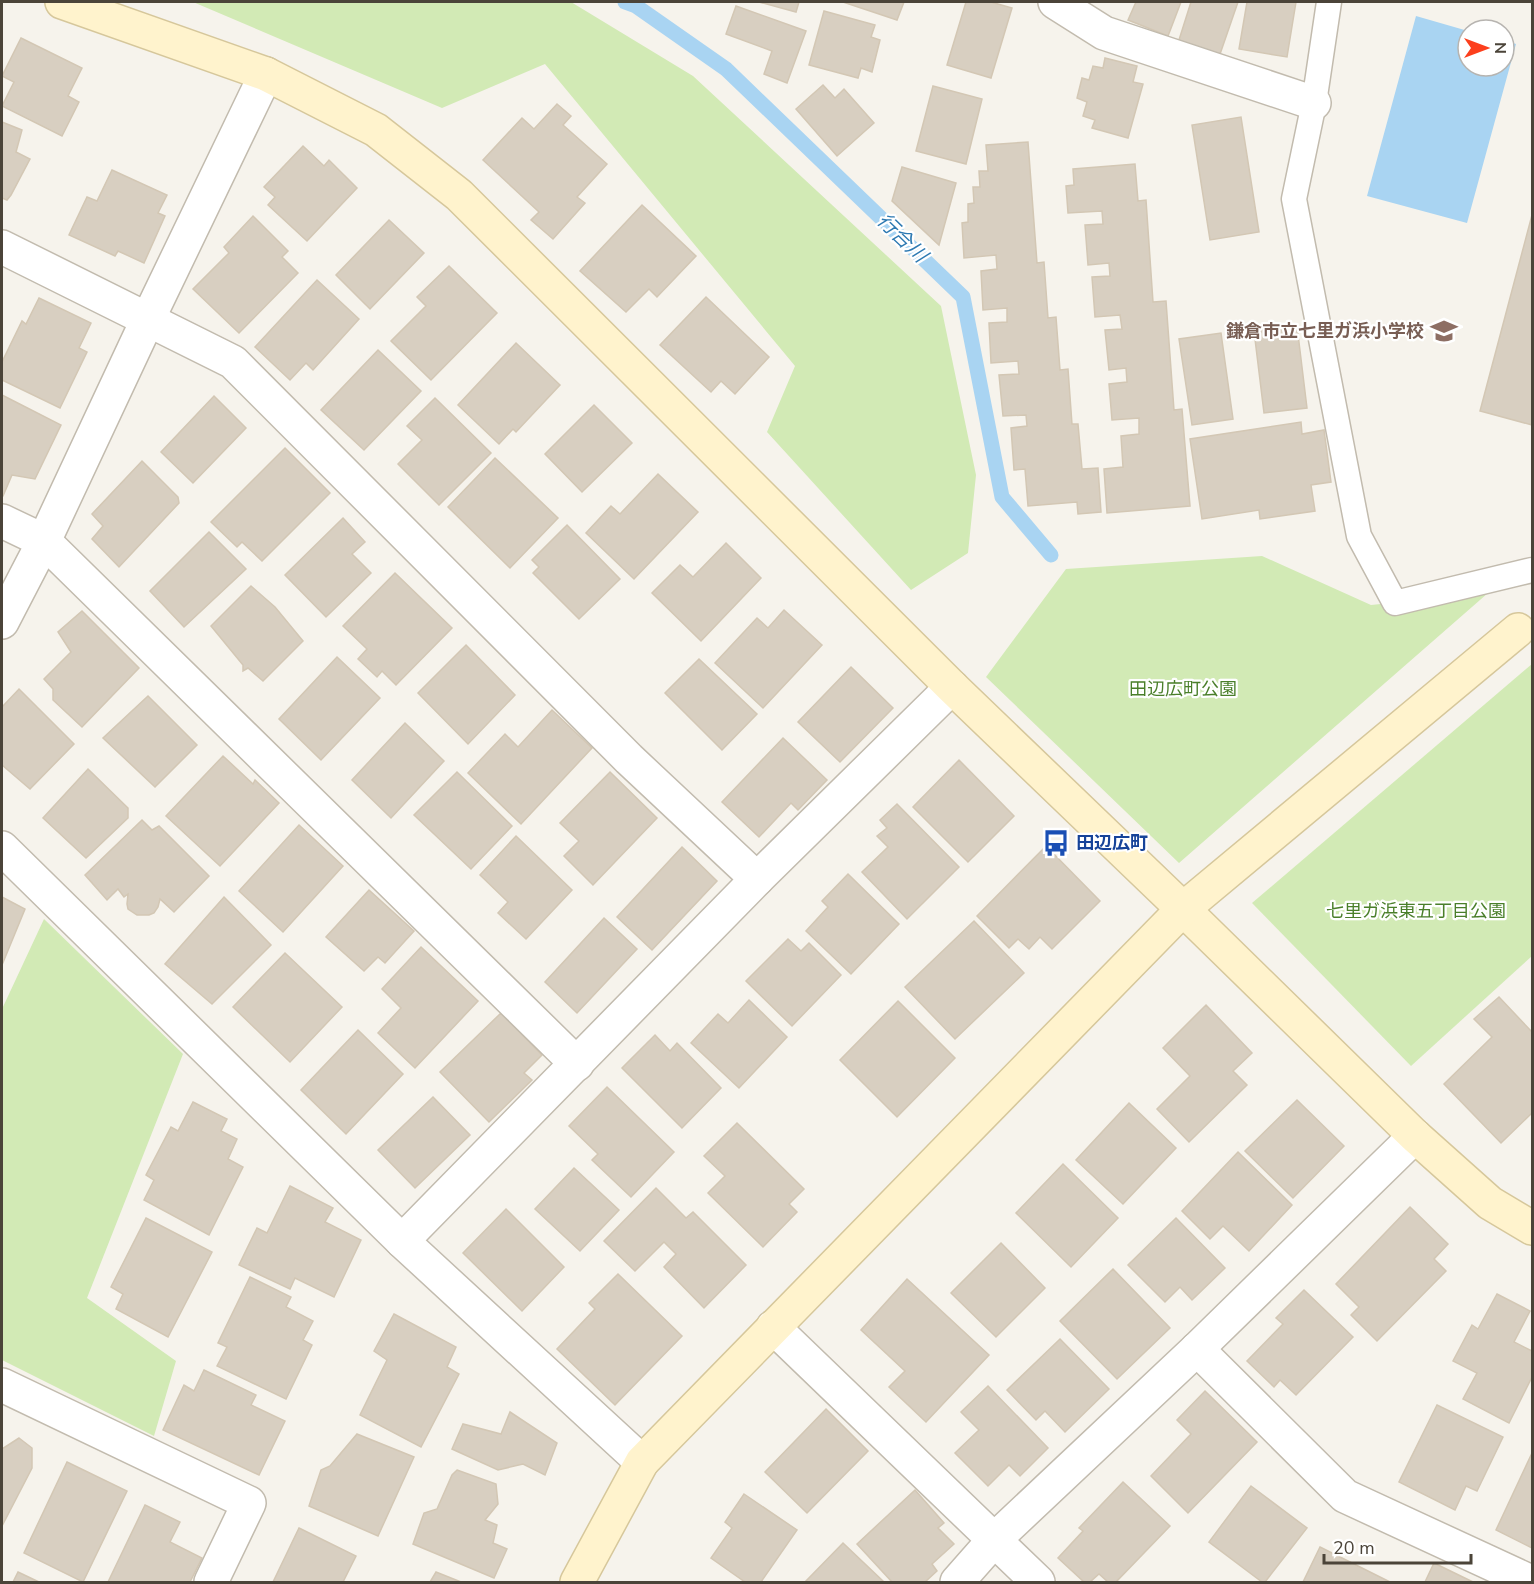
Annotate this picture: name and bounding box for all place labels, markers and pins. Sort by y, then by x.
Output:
school or university icon: 鎌倉市立七里ガ浜小学校 [1429,316,1459,346]
place label: 鎌倉市立七里ガ浜小学校 [1226,319,1424,343]
bus stop icon: 田辺広町 [1041,828,1071,858]
place label: 田辺広町 [1076,831,1148,855]

